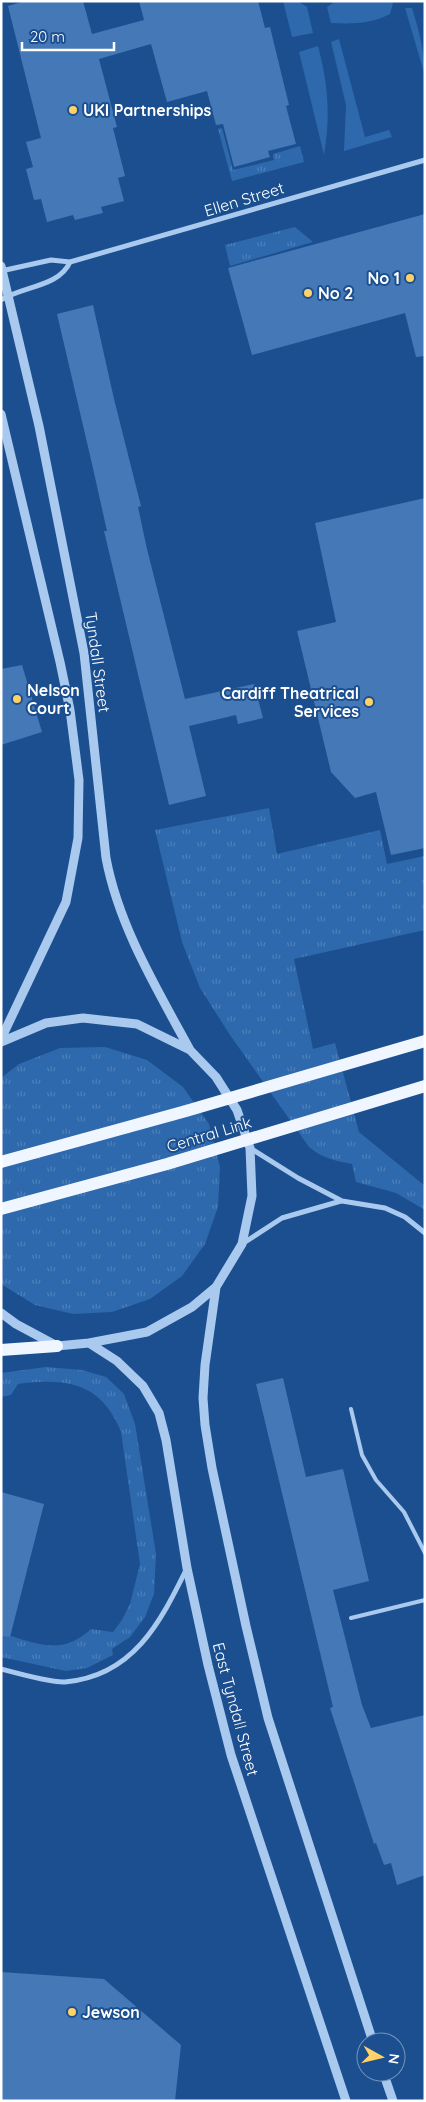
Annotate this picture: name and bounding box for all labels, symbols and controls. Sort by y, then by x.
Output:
scale bar [22,20,115,52]
text: 20 m [30,27,65,46]
place label: UKI Partnerships [83,100,212,120]
marker: UKI Partnerships [67,104,79,116]
street label: Ellen Street [202,177,286,221]
place label: No 1 [368,268,400,288]
marker: No 1 [404,272,416,284]
place label: No 2 [318,283,353,303]
marker: No 2 [302,287,314,299]
street label: Tyndall Street [81,610,115,714]
place label: Nelson Court [27,680,80,718]
place label: Cardiff Theatrical Services [221,683,359,721]
marker: Nelson Court [11,693,23,705]
marker: Cardiff Theatrical Services [363,696,375,708]
street label: Central Link [164,1112,254,1156]
street label: East Tyndall Street [209,1640,263,1778]
place label: Jewson [82,2002,140,2022]
marker: Jewson [66,2006,78,2018]
north arrow [356,2032,406,2082]
text: N [384,2052,404,2065]

